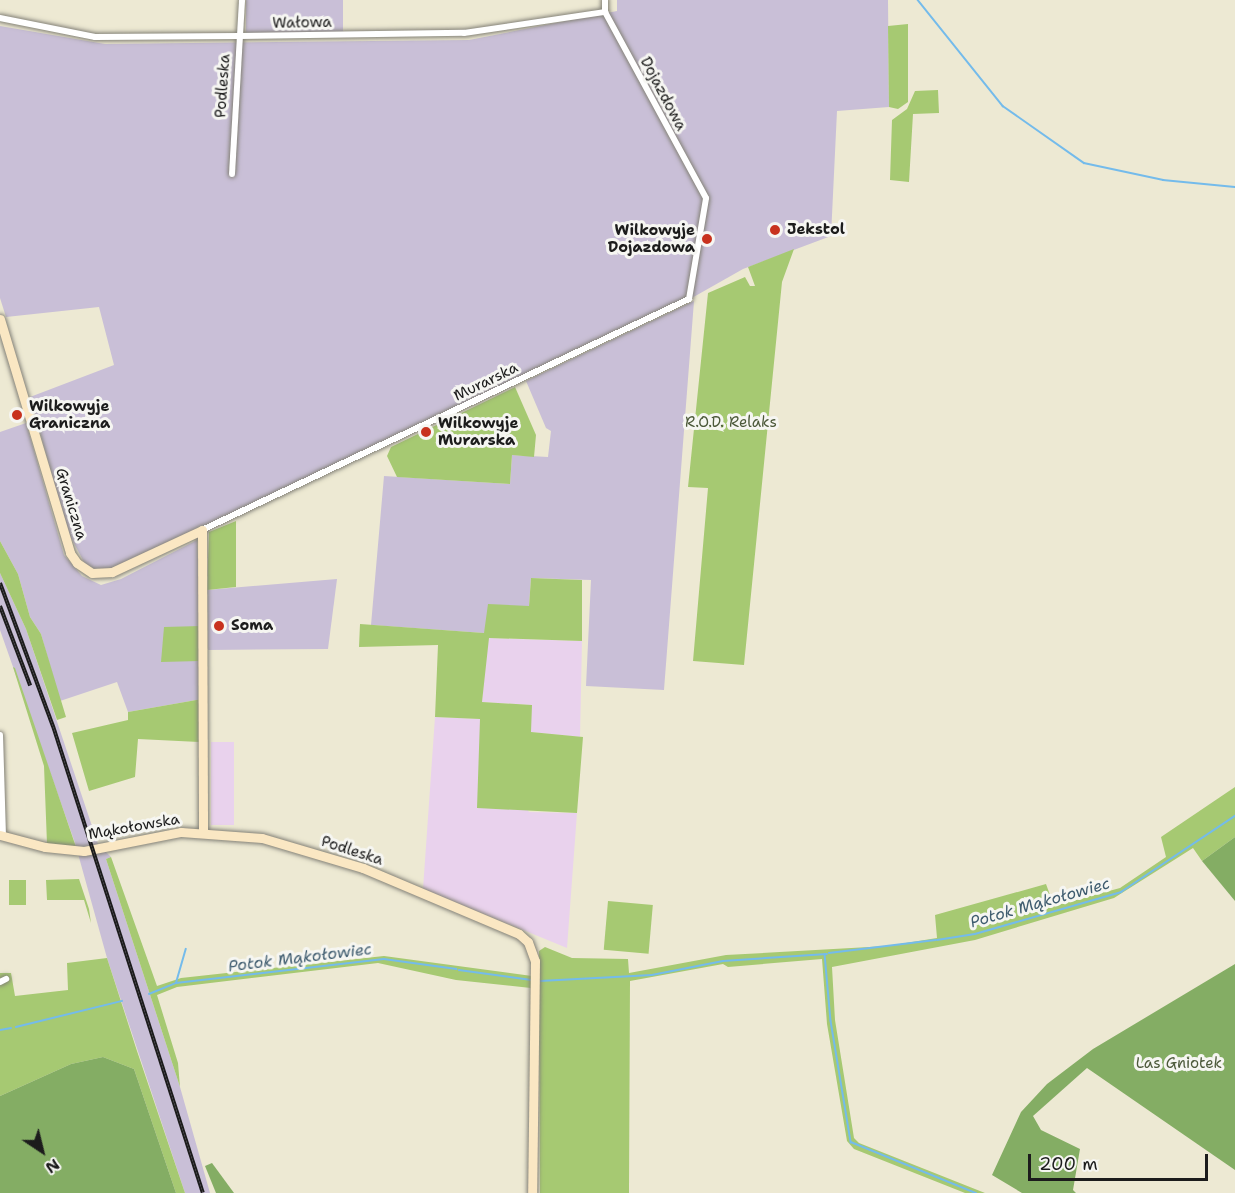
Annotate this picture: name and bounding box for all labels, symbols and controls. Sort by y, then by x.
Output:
street label: Wałowa [272,13,332,33]
street label: Podleska [212,53,234,119]
street label: Dojazdowa [636,54,690,134]
place label: Wilkowyje Dojazdowa [608,221,695,256]
place label: Jekstol [787,221,845,239]
marker: Jekstol [768,223,782,237]
marker: Wilkowyje Dojazdowa [700,232,714,246]
street label: Murarska [451,359,521,405]
place label: Wilkowyje Graniczna [29,397,110,432]
marker: Wilkowyje Graniczna [10,408,24,422]
place label: Wilkowyje Murarska [438,414,518,449]
park label: R.O.D. Relaks [685,414,777,432]
marker: Wilkowyje Murarska [419,425,433,439]
street label: Graniczna [52,466,90,542]
place label: Soma [231,617,273,635]
marker: Soma [212,619,226,633]
street label: Mąkołowska [87,810,181,844]
street label: Podleska [319,833,385,869]
water label: Potok Mąkołowiec [968,874,1112,932]
water label: Potok Mąkołowiec [227,940,373,976]
park label: Las Gniotek [1136,1055,1222,1073]
north arrow [12,1121,72,1181]
scale bar [1031,1142,1211,1180]
text: 200 m [1039,1152,1098,1176]
text: N [41,1154,64,1178]

